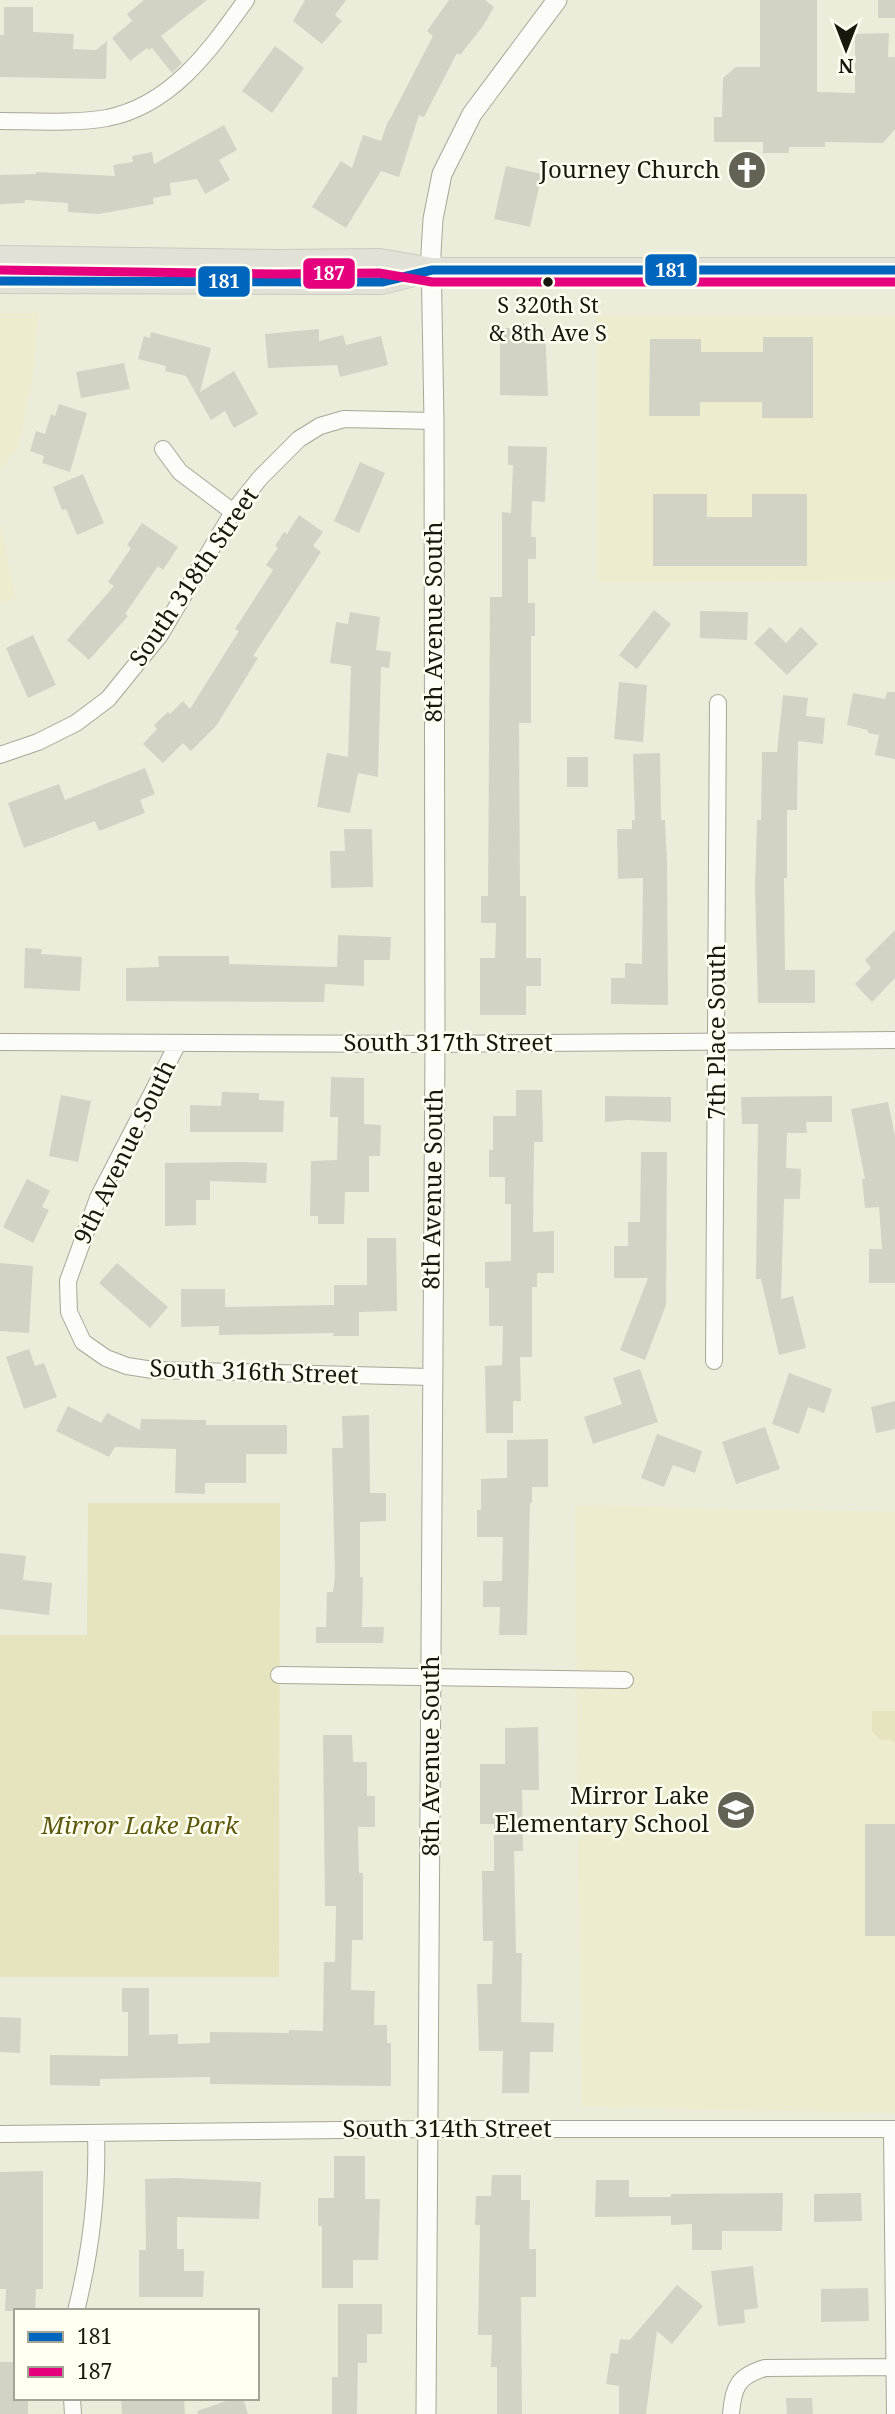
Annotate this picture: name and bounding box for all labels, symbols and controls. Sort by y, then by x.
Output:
north arrow [811,14,881,84]
text: N [838,53,853,79]
church icon: Journey Church [726,149,768,191]
place label: Journey Church [538,152,720,185]
line badge: 181 [644,253,698,287]
line badge: 187 [302,257,356,290]
text: 181 [655,257,687,283]
text: 187 [313,260,345,286]
line badge: 181 [197,265,251,298]
text: 181 [208,268,240,294]
marker: S 320th St & 8th Ave S [541,275,555,289]
place label: S 320th St & 8th Ave S [489,289,607,347]
street label: South 318th Street [121,480,265,672]
street label: 8th Avenue South [416,521,449,723]
street label: 7th Place South [699,944,732,1120]
street label: South 317th Street [343,1025,553,1058]
street label: 9th Avenue South [65,1054,183,1249]
street label: 8th Avenue South [413,1088,450,1290]
street label: South 316th Street [149,1350,359,1391]
street label: 8th Avenue South [413,1655,446,1857]
place label: Mirror Lake Elementary School [494,1778,710,1839]
school or university icon: Mirror Lake Elementary School [715,1789,757,1831]
park label: Mirror Lake Park [41,1808,240,1841]
street label: South 314th Street [342,2111,552,2144]
legend [14,2309,259,2400]
text: 181 [77,2322,112,2350]
text: 187 [77,2357,112,2385]

